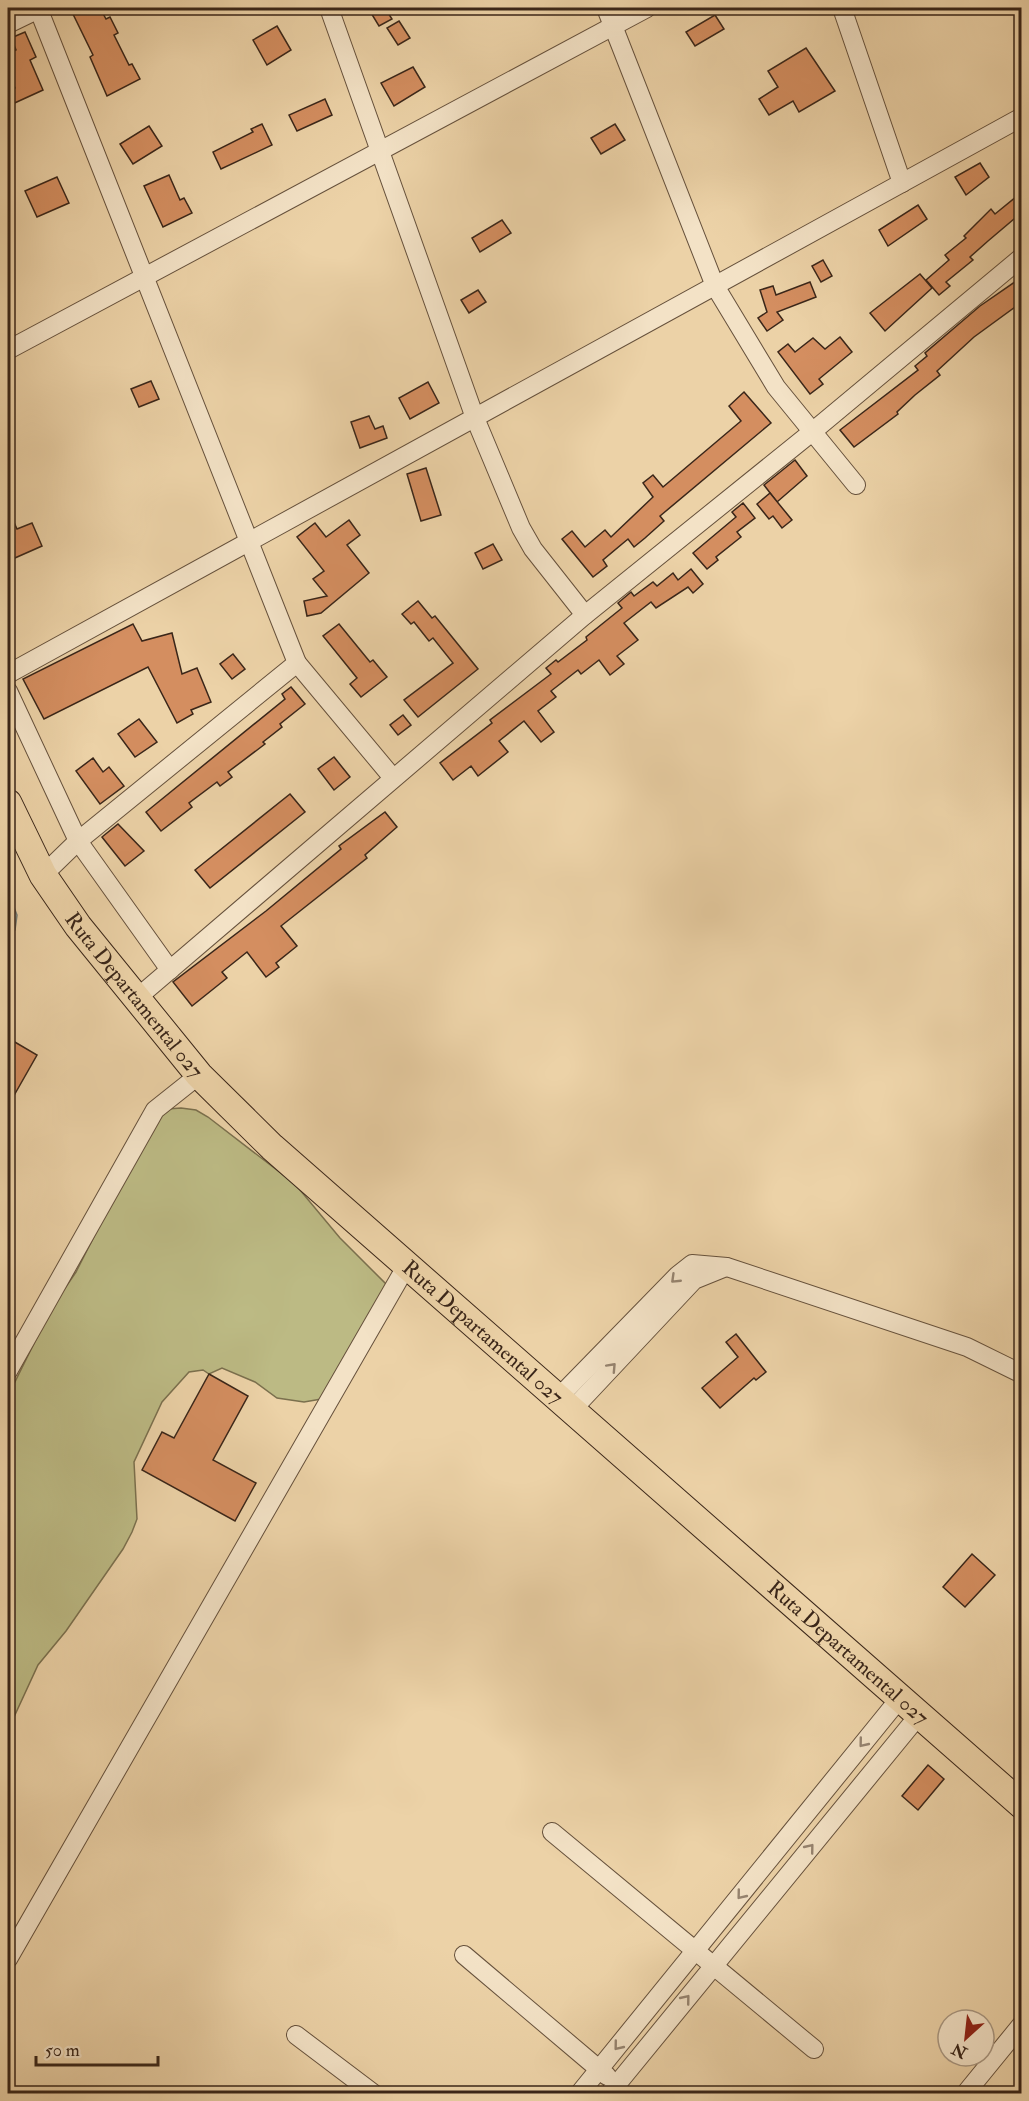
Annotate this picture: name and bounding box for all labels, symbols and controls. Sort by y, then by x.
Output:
street label: Ruta Departamental 027 [59,907,210,1084]
street label: Ruta Departamental 027 [397,1254,570,1410]
one-way arrow [671,1272,681,1283]
one-way arrow [605,1364,616,1374]
street label: Ruta Departamental 027 [762,1575,935,1731]
one-way arrow [860,1737,871,1748]
one-way arrow [802,1844,813,1855]
one-way arrow [737,1888,748,1899]
one-way arrow [679,1995,690,2006]
north arrow [936,2008,996,2068]
scale bar [36,2029,158,2067]
text: N [948,2038,971,2063]
text: 50 m [45,2039,80,2062]
one-way arrow [614,2039,625,2050]

